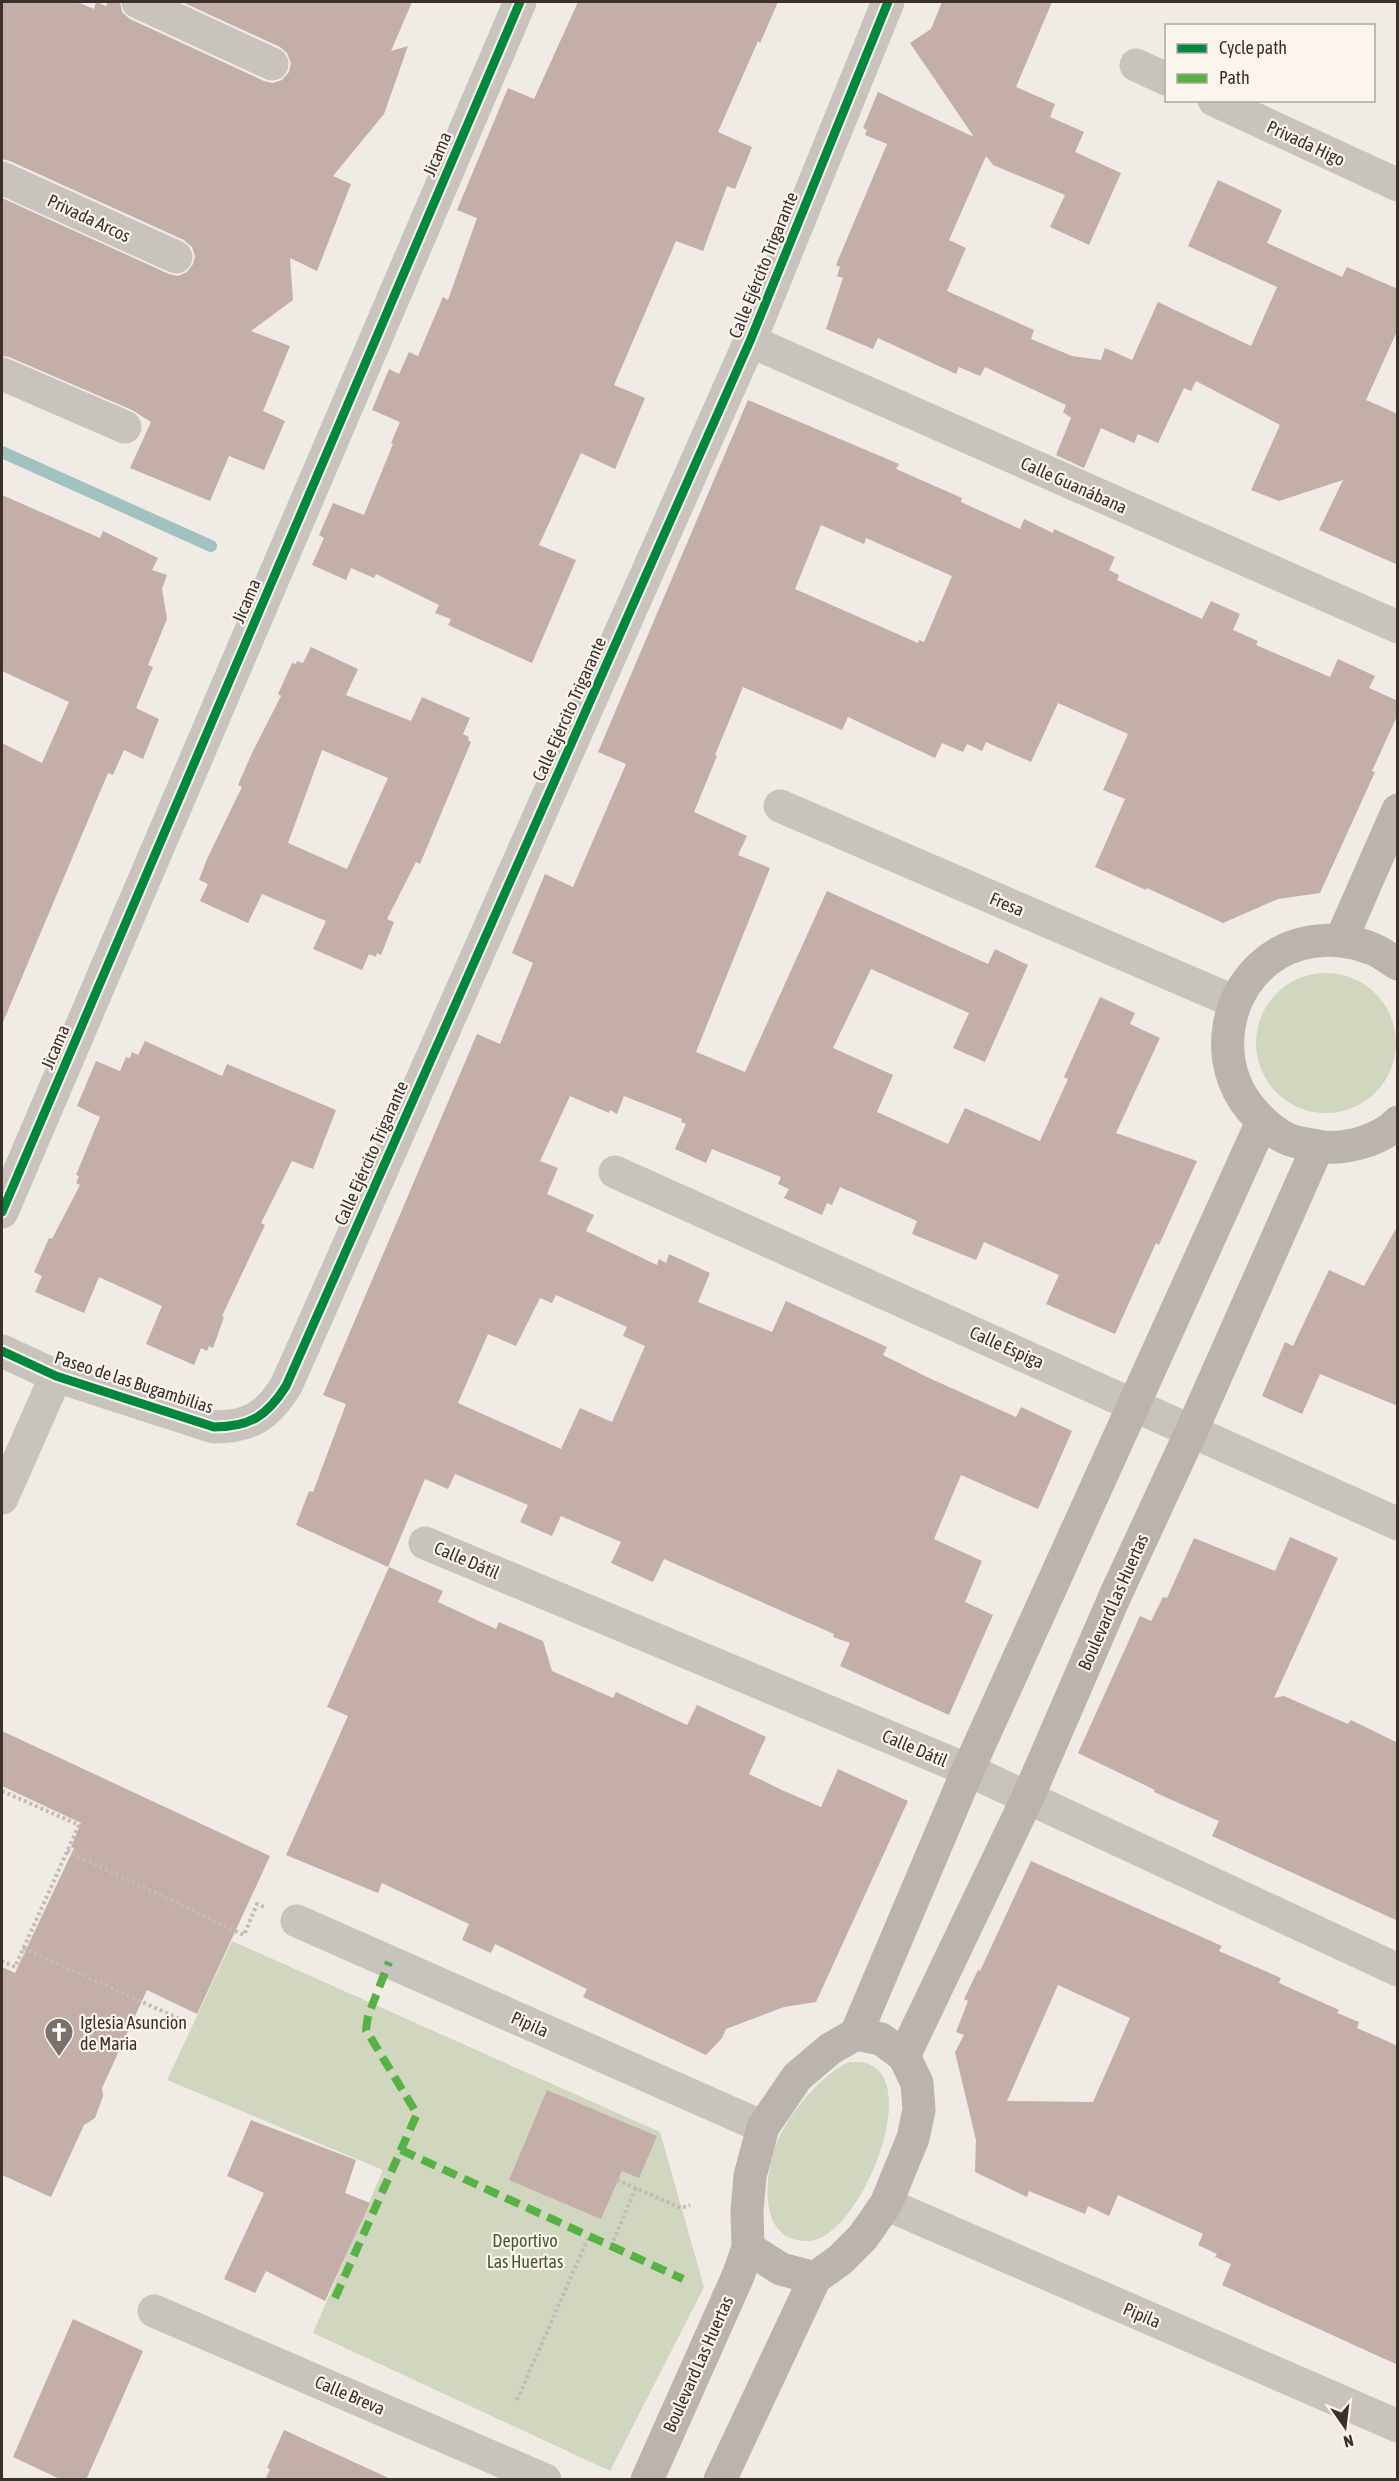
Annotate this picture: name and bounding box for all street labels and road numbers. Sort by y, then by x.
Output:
street label: Privada Higo [1264,116,1348,170]
street label: Jicama [418,129,456,179]
street label: Calle Ejército Trigarante [724,189,802,341]
street label: Privada Arcos [44,190,134,246]
street label: Calle Guanábana [1018,452,1130,518]
street label: Jicama [227,576,265,626]
street label: Calle Ejército Trigarante [528,634,610,784]
street label: Fresa [987,887,1027,921]
street label: Jicama [36,1022,74,1072]
street label: Calle Ejército Trigarante [330,1078,412,1228]
street label: Calle Espiga [967,1321,1047,1373]
street label: Paseo de las Bugambilias [52,1346,216,1418]
street label: Boulevard Las Huertas [1074,1531,1152,1673]
street label: Calle Dátil [431,1537,503,1583]
street label: Calle Dátil [879,1725,951,1771]
street label: Pipila [508,2007,552,2041]
street label: Boulevard Las Huertas [659,2293,737,2435]
street label: Pipila [1120,2298,1164,2332]
street label: Calle Breva [312,2371,388,2419]

